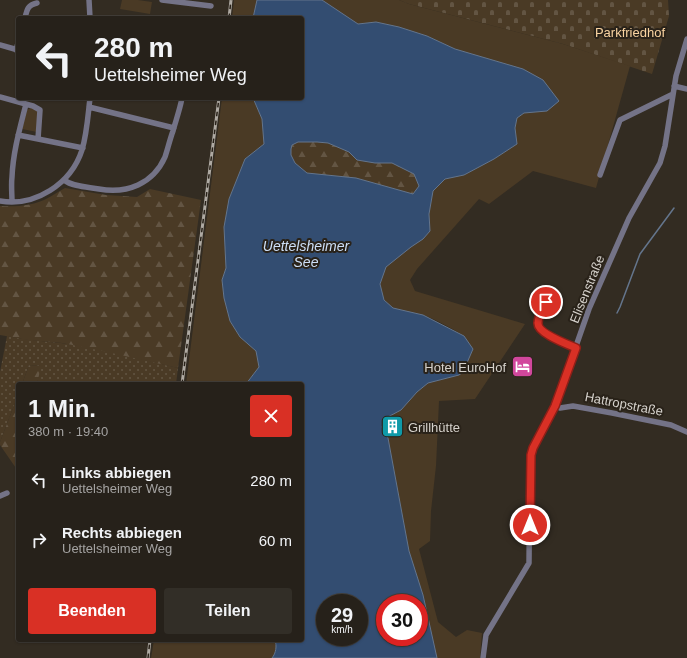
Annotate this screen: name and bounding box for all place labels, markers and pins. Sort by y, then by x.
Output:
pin [529,285,563,319]
hotel icon: Hotel EuroHof [509,354,535,380]
place label: Hotel EuroHof [424,360,506,375]
building icon: Grillhütte [379,414,405,440]
place label: Grillhütte [408,420,460,435]

